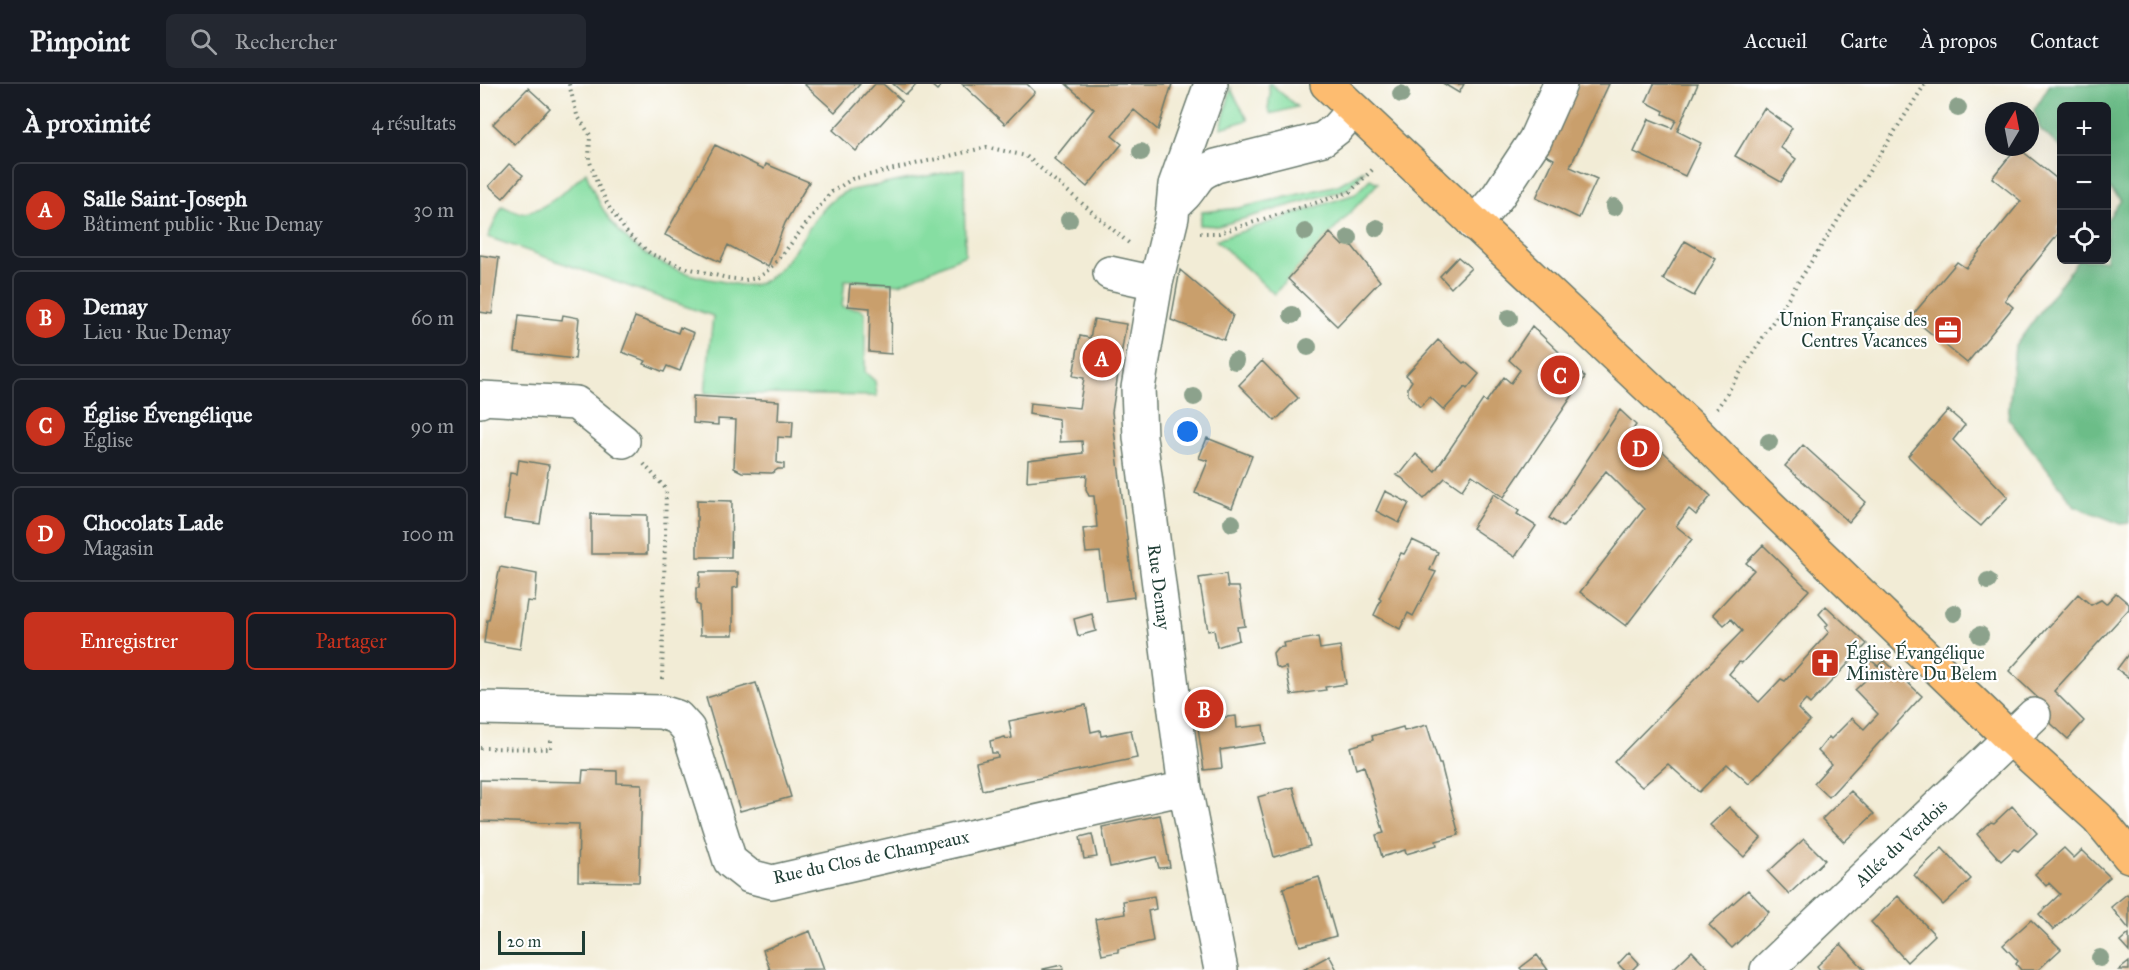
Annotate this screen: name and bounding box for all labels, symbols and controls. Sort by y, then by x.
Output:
search box [166,14,586,68]
text: Pinpoint [30,24,130,59]
icon: search [187,25,220,58]
text: Rechercher [235,28,337,55]
text: Accueil [1744,28,1807,54]
text: Carte [1840,28,1888,54]
text: À propos [1921,28,1997,54]
text: Contact [2030,28,2099,54]
north arrow [1985,102,2039,156]
map controls [2057,102,2111,264]
button: + [2057,102,2111,156]
text: À proximité [24,107,150,139]
text: 4 résultats [372,111,456,135]
button: − [2057,156,2111,210]
text: Salle Saint-Joseph [83,185,247,212]
text: A [39,198,52,222]
text: 30 m [413,198,454,222]
button: locate [2057,210,2111,264]
text: Bâtiment public · Rue Demay [83,212,323,236]
text: Demay [83,293,147,320]
text: B [39,306,52,330]
text: 60 m [411,306,454,330]
place label: Union Française des Centres Vacances [1779,309,1927,352]
office icon: Union Française des Centres Vacances [1932,314,1964,346]
text: Lieu · Rue Demay [83,320,231,344]
pin: A [1082,336,1122,380]
pin: C [1540,352,1580,398]
text: Église Évengélique [83,401,252,428]
text: C [39,414,52,438]
text: 90 m [411,414,454,438]
your location [1173,417,1202,446]
pin: D [1620,426,1660,470]
text: Église [83,428,133,452]
text: Chocolats Lade [83,509,223,536]
text: D [38,522,53,546]
text: 100 m [402,522,454,546]
text: Magasin [83,536,153,560]
street label: Rue Demay [1143,543,1175,632]
button: Enregistrer [24,612,234,670]
button: Partager [246,612,456,670]
place label: Église Évangélique Ministère Du Belem [1846,640,1997,685]
church icon: Église Évangélique Ministère Du Belem [1809,647,1841,679]
pin: B [1184,686,1224,732]
street label: Allée du Verdois [1849,795,1952,892]
street label: Rue du Clos de Champeaux [771,825,971,889]
scale bar [498,928,585,956]
text: 20 m [507,932,541,951]

